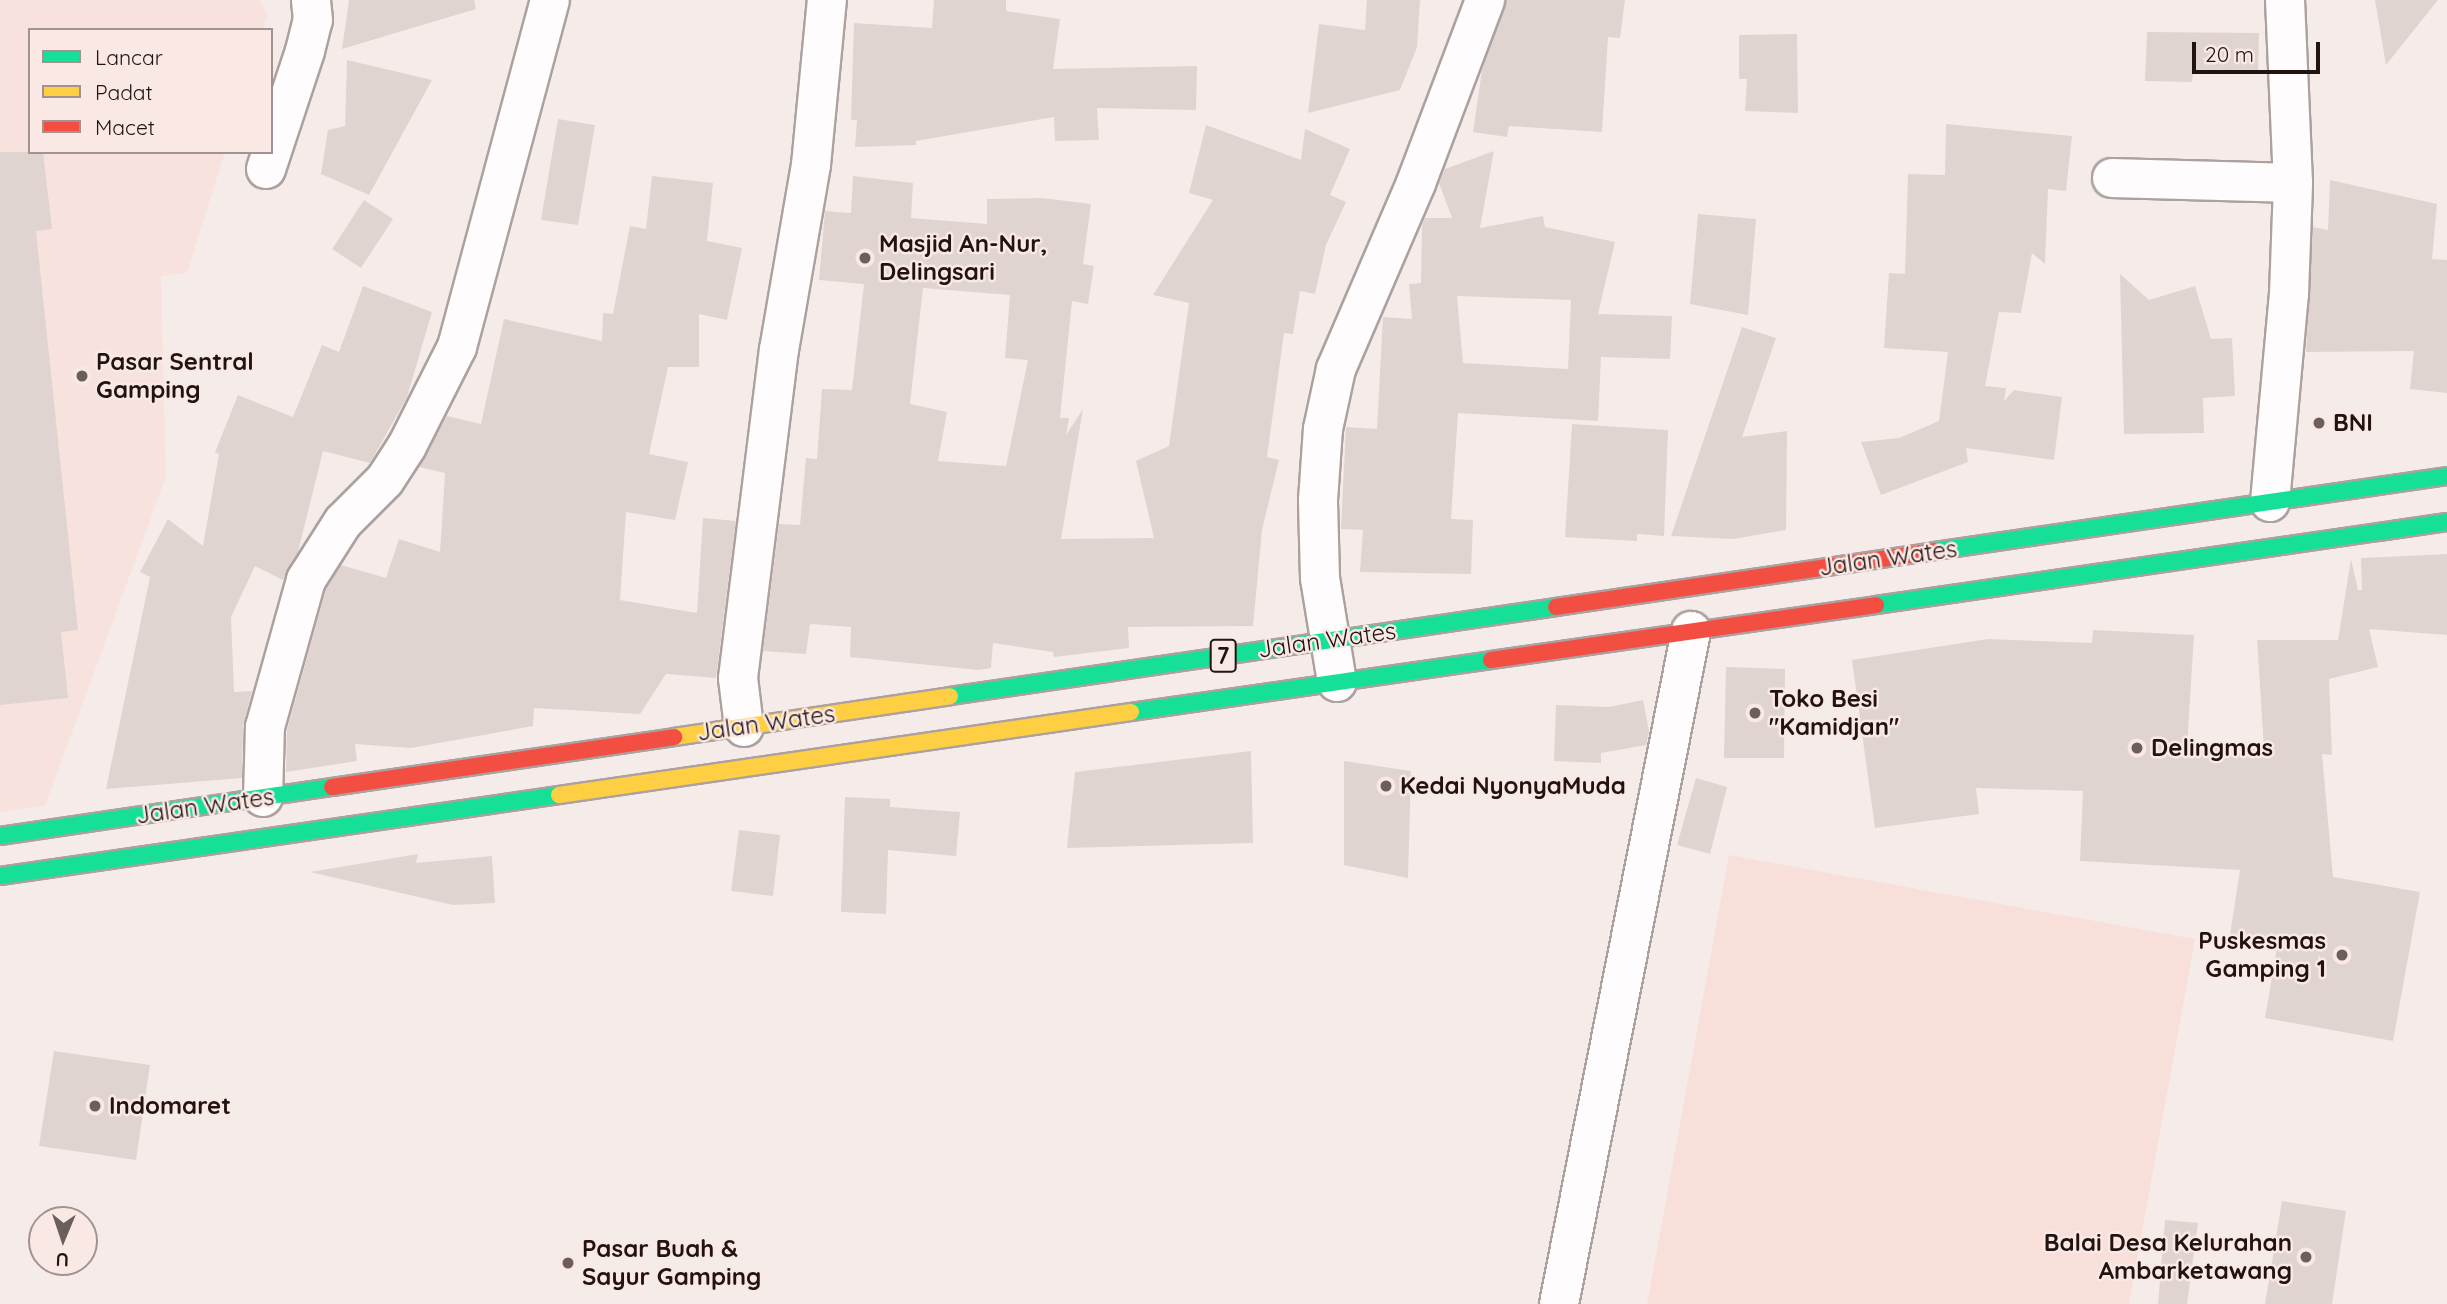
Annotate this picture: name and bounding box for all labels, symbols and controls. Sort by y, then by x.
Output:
legend [28,28,273,154]
scale bar [2195,28,2323,72]
text: 20 m [2205,41,2254,67]
text: Lancar [95,44,163,70]
text: Padat [95,79,153,105]
text: Macet [95,114,155,140]
place label: Masjid An-Nur, Delingsari [879,230,1047,286]
marker: Masjid An-Nur, Delingsari [857,250,873,266]
place label: Pasar Sentral Gamping [96,348,254,404]
marker: Pasar Sentral Gamping [74,368,90,384]
place label: BNI [2333,409,2373,437]
marker: BNI [2311,415,2327,431]
street label: Jalan Wates [1817,534,1959,582]
street label: Jalan Wates [1256,616,1398,664]
road number: 7 [1209,636,1237,676]
place label: Toko Besi "Kamidjan" [1769,685,1899,741]
street label: Jalan Wates [695,699,837,747]
marker: Toko Besi "Kamidjan" [1747,705,1763,721]
place label: Delingmas [2151,734,2273,762]
marker: Delingmas [2129,740,2145,756]
place label: Kedai NyonyaMuda [1400,772,1626,800]
marker: Kedai NyonyaMuda [1378,778,1394,794]
street label: Jalan Wates [134,782,276,830]
place label: Puskesmas Gamping 1 [2198,927,2326,983]
marker: Puskesmas Gamping 1 [2332,945,2352,965]
place label: Indomaret [109,1092,231,1120]
marker: Indomaret [87,1098,103,1114]
north arrow [28,1206,98,1276]
place label: Balai Desa Kelurahan Ambarketawang [2044,1229,2292,1285]
place label: Pasar Buah & Sayur Gamping [582,1235,761,1291]
text: U [55,1248,69,1272]
marker: Balai Desa Kelurahan Ambarketawang [2298,1249,2314,1265]
marker: Pasar Buah & Sayur Gamping [560,1255,576,1271]

